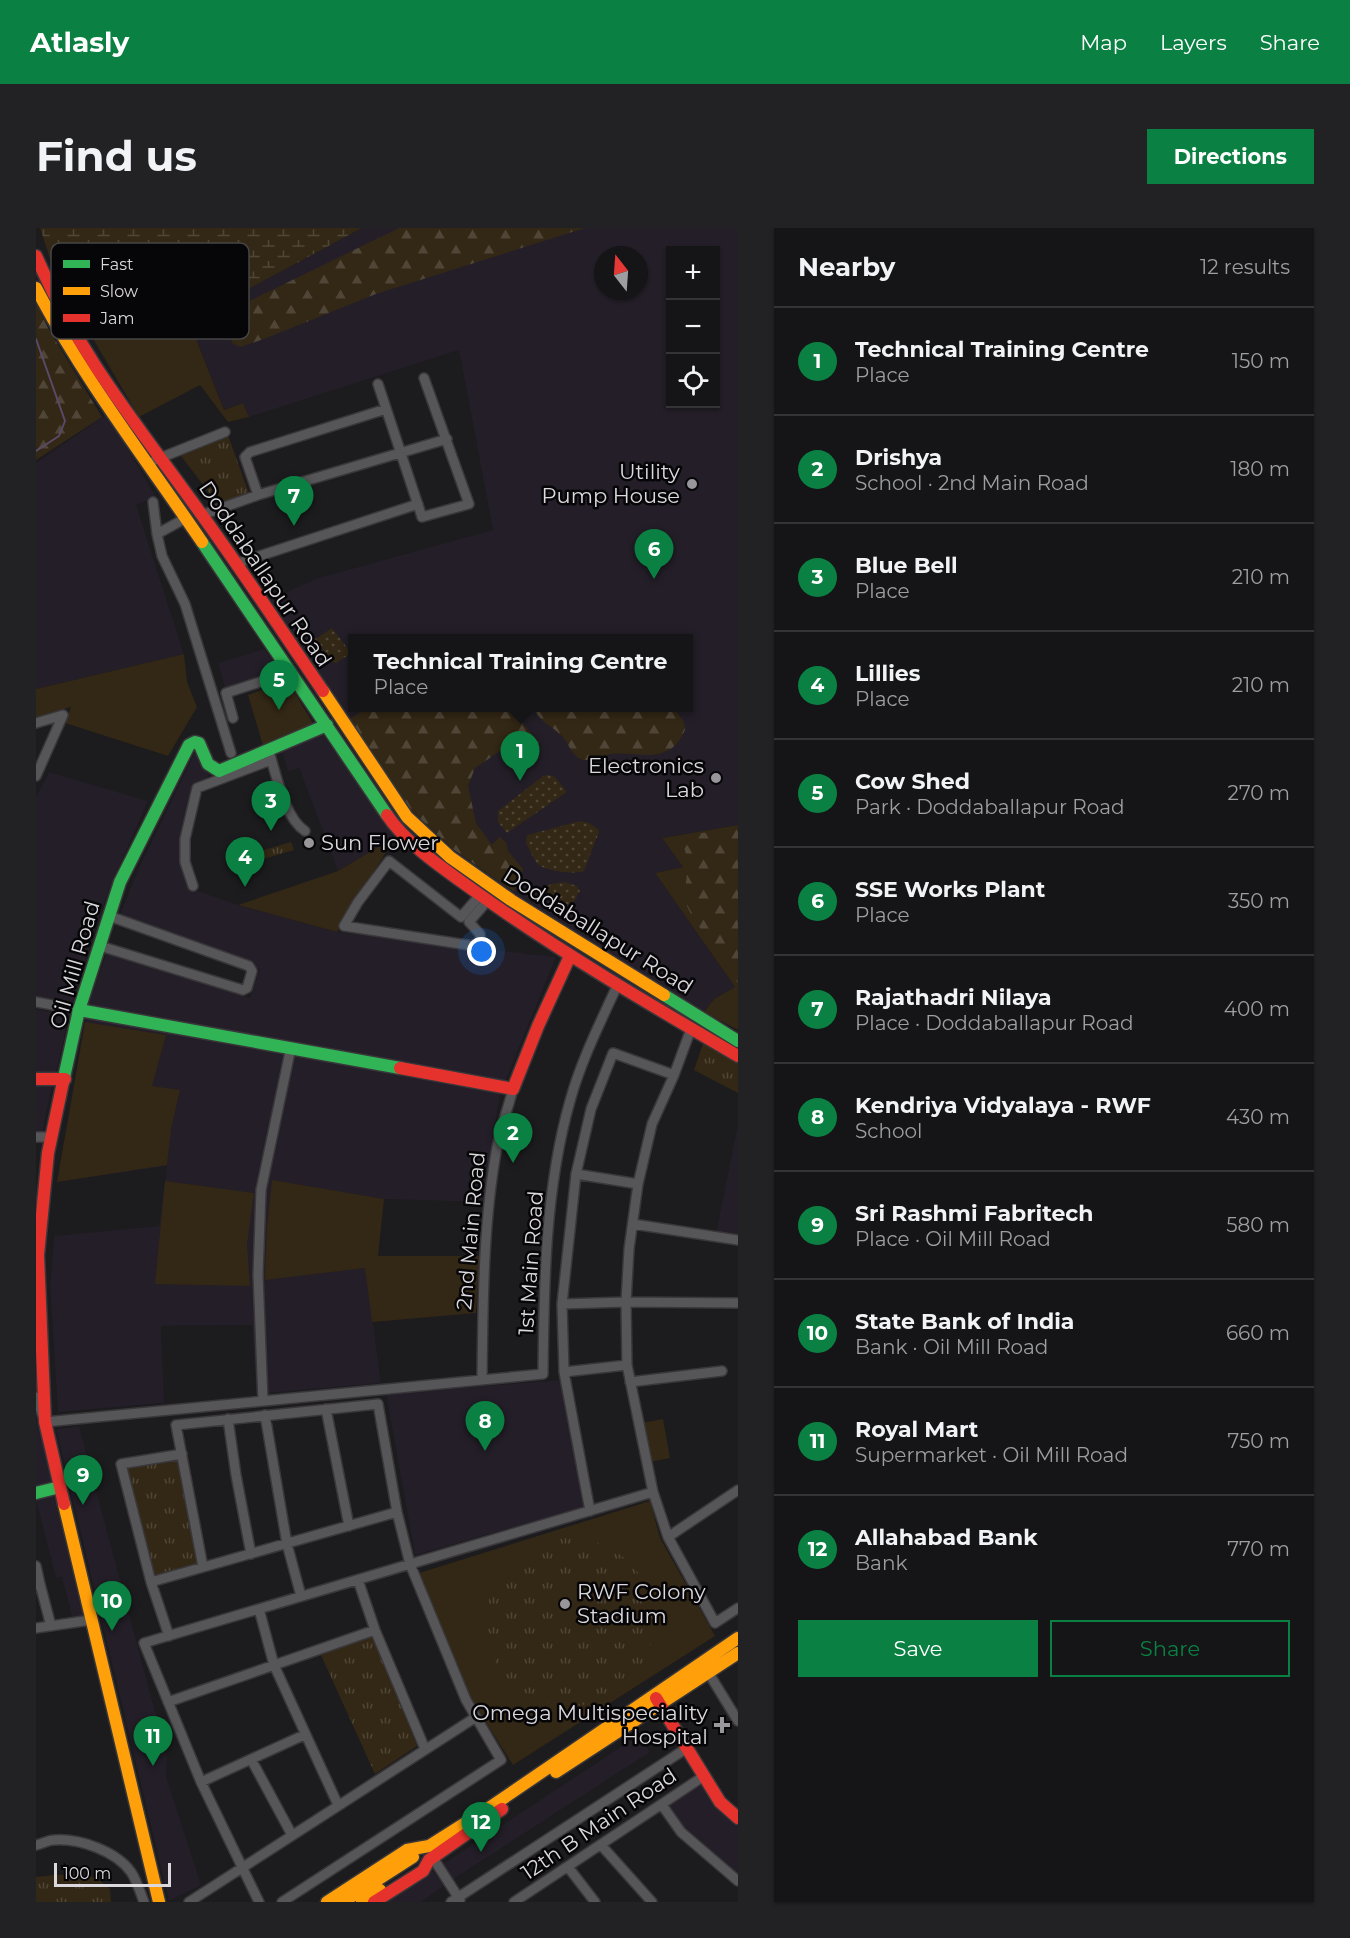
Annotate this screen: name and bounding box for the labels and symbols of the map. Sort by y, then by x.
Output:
legend [51,243,249,339]
north arrow [594,246,648,300]
text: Fast [100,255,134,274]
text: Slow [100,282,138,301]
text: Jam [99,309,134,328]
place label: Utility Pump House [542,459,681,508]
street label: Doddaballapur Road [194,476,337,671]
pin: 7 [274,476,314,526]
marker: Utility Pump House [685,477,699,491]
pin: 6 [634,530,674,579]
pin: 5 [260,660,298,710]
pin: 1 [500,732,540,781]
place label: Electronics Lab [588,753,704,802]
marker: Electronics Lab [709,771,723,785]
pin: 3 [252,782,290,831]
place label: Sun Flower [321,830,439,855]
marker: Sun Flower [302,836,316,850]
pin: 4 [226,838,264,887]
street label: Doddaballapur Road [499,862,698,999]
street label: Oil Mill Road [44,898,105,1032]
your location [467,937,496,966]
pin: 2 [494,1114,532,1163]
street label: 2nd Main Road [451,1151,490,1311]
street label: 1st Main Road [513,1190,548,1336]
pin: 8 [466,1402,504,1451]
pin: 9 [64,1456,102,1505]
place label: RWF Colony Stadium [577,1579,706,1628]
pin: 10 [92,1582,132,1631]
marker: RWF Colony Stadium [558,1597,572,1611]
place label: Omega Multispeciality Hospital [472,1700,709,1749]
pin: 11 [134,1716,172,1766]
marker: Omega Multispeciality Hospital [713,1716,731,1734]
street label: 12th B Main Road [516,1762,681,1885]
pin: 12 [462,1802,500,1852]
scale bar [54,1860,171,1888]

